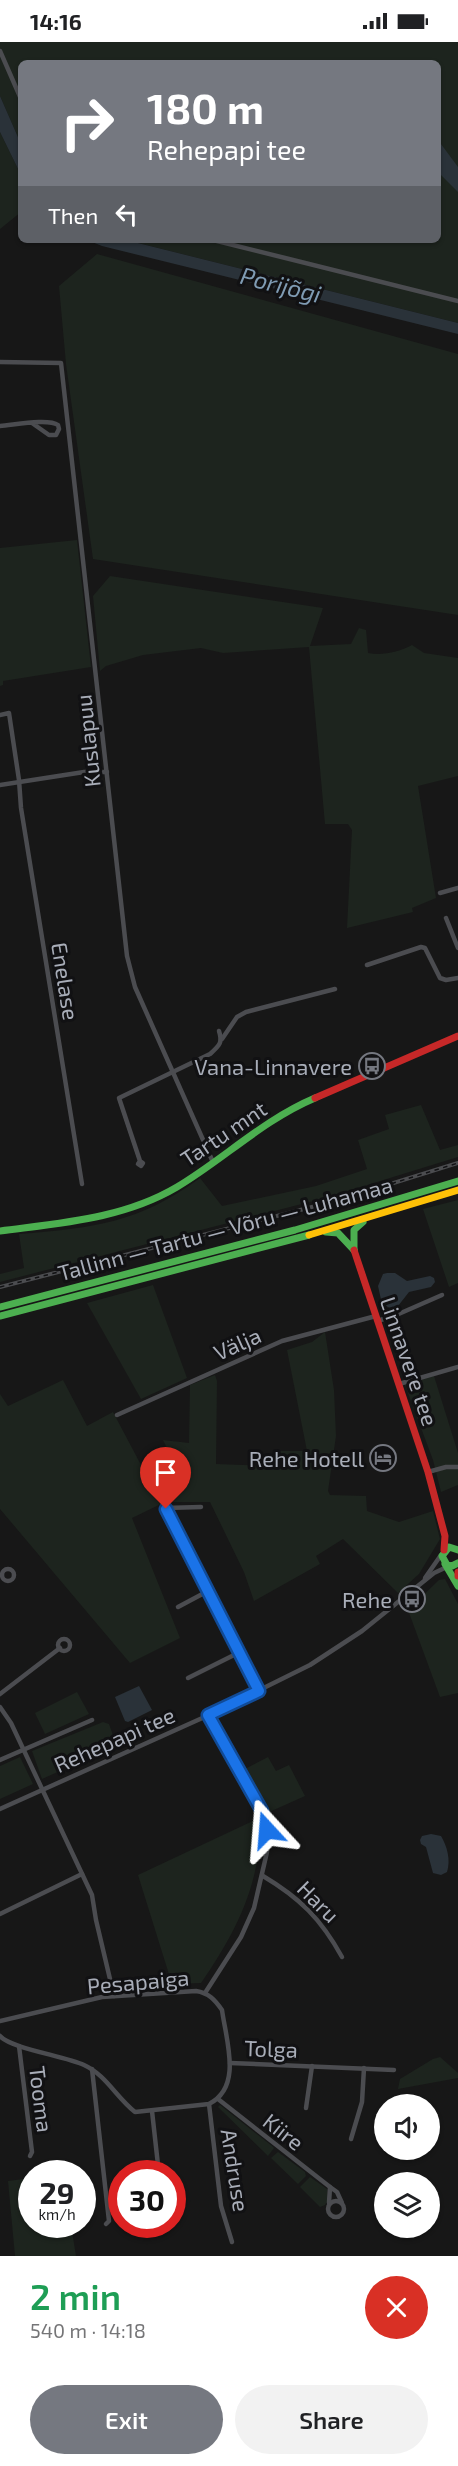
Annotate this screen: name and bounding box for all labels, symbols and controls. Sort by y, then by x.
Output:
text: 14:16 [30,8,82,34]
text: 180 m [147,82,264,132]
icon: right [48,84,126,162]
text: Rehepapi tee [147,133,306,165]
icon: left [110,198,143,231]
text: Then [48,202,98,228]
water label: Porijõgi [238,260,325,308]
street label: Kuslapuu [69,693,105,789]
street label: Enelase [47,940,85,1022]
bus stop icon: Vana-Linnavere [357,1051,387,1081]
place label: Vana-Linnavere [194,1053,352,1079]
street label: Tartu mnt [175,1095,271,1171]
street label: Tallinn — Tartu — Võru — Luhamaa [55,1171,395,1285]
street label: Linnavere tee [376,1293,444,1429]
street label: Välja [209,1321,265,1366]
hotel icon: Rehe Hotell [368,1443,398,1473]
place label: Rehe Hotell [249,1445,364,1471]
pin [140,1447,191,1509]
icon: arrive [149,1456,182,1489]
bus stop icon: Rehe [397,1584,427,1614]
place label: Rehe [342,1586,392,1612]
street label: Rehepapi tee [50,1701,178,1777]
position arrow [235,1798,299,1862]
street label: Haru [293,1875,345,1927]
street label: Pesapaiga [86,1964,190,1998]
street label: Tolga [244,2034,298,2062]
street label: Tooma [25,2064,59,2134]
map controls [374,2094,440,2238]
button: sound [374,2094,440,2160]
street label: Kiire [259,2107,309,2155]
street label: Andruse [217,2127,255,2213]
speed limit sign: 30 [108,2160,186,2238]
button: layers [374,2172,440,2238]
text: 29 [39,2174,75,2210]
text: km/h [38,2205,76,2223]
text: 2 min [30,2274,121,2317]
button: close [365,2276,428,2339]
text: 540 m · 14:18 [30,2318,146,2342]
button: Exit [30,2385,223,2454]
button: Share [235,2385,428,2454]

